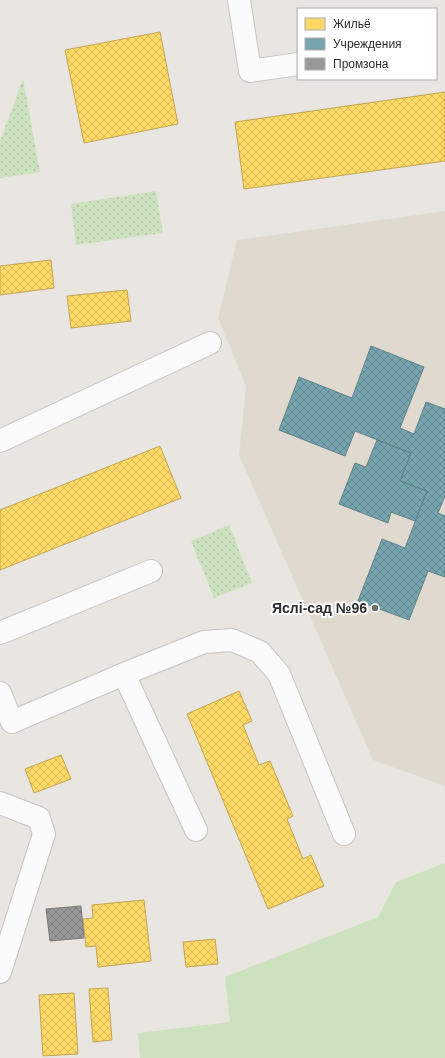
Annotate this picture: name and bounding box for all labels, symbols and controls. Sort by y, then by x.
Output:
legend [297,8,437,80]
text: Жильё [333,17,371,31]
text: Учреждения [333,37,402,51]
text: Промзона [333,57,389,71]
place label: Яслі-сад №96 [272,600,367,616]
marker: Яслі-сад №96 [370,603,380,613]

